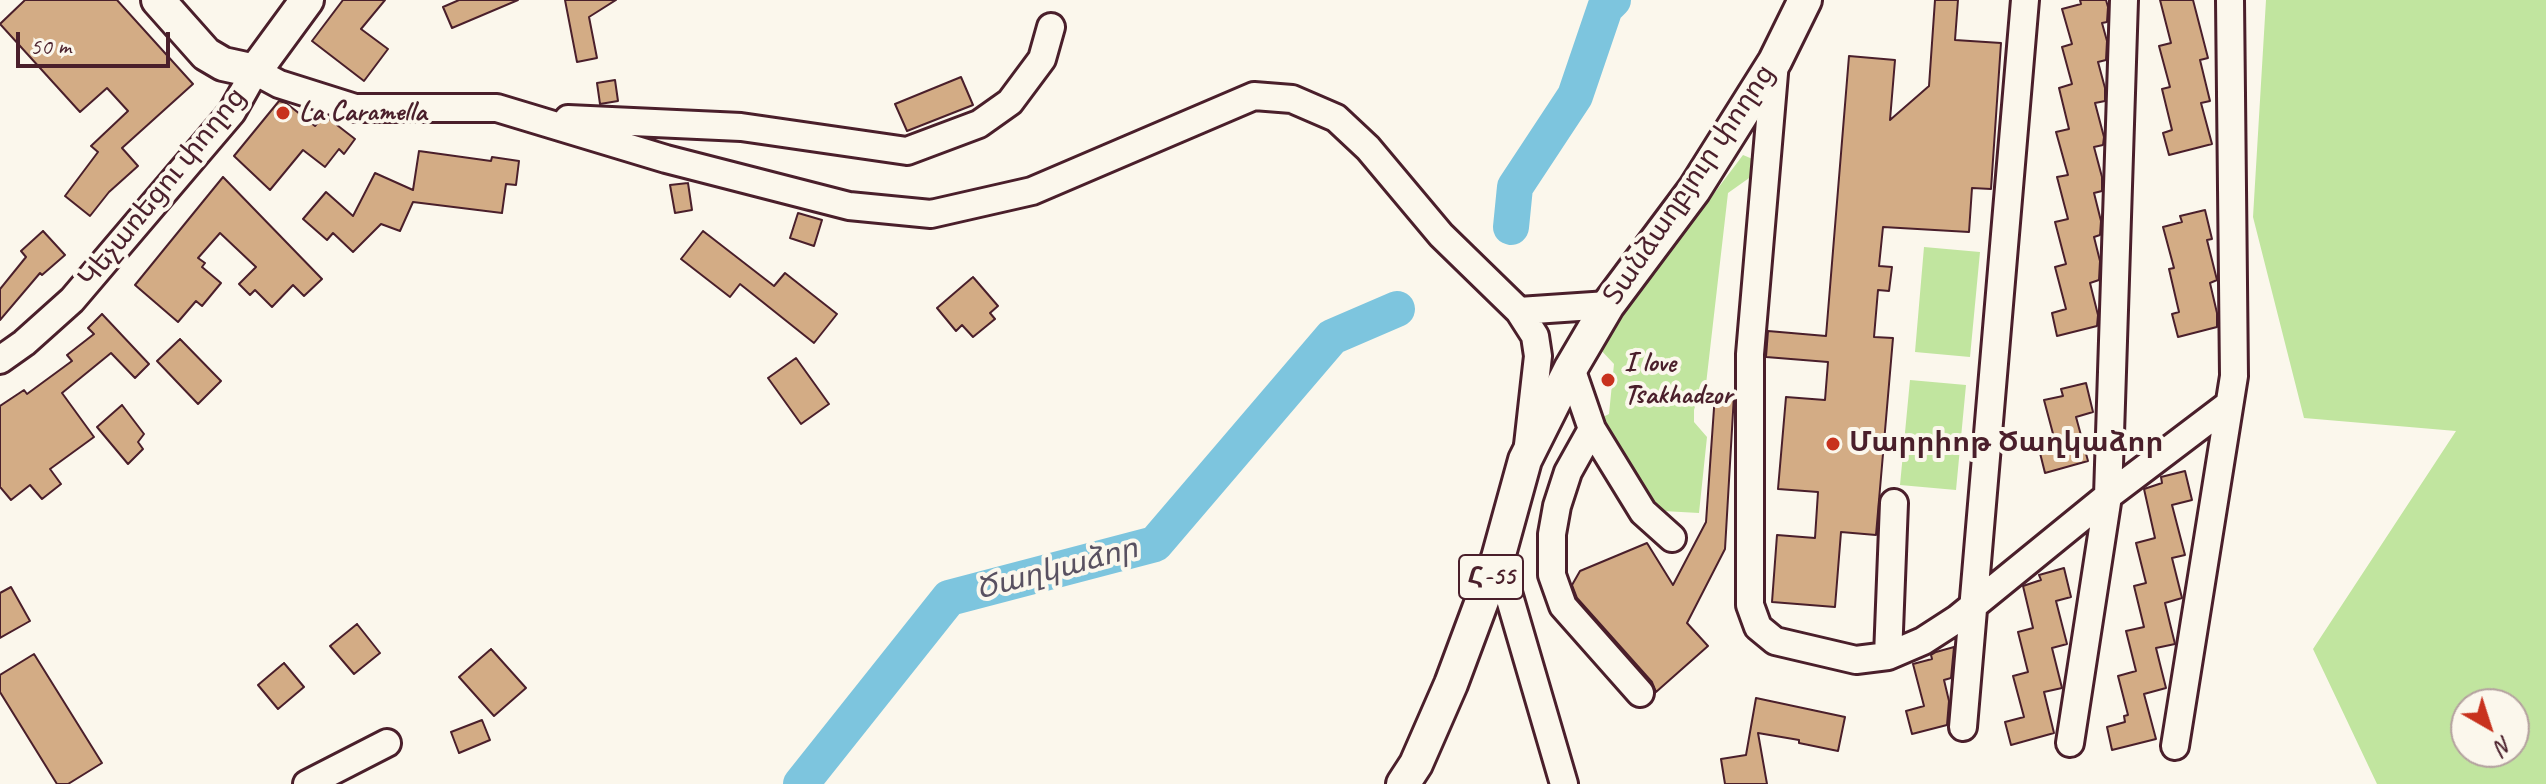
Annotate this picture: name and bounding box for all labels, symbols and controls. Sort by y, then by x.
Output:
scale bar [20,16,174,66]
text: 50 m [30,31,71,61]
street label: Տանձաղբյուր փողոց [1597,59,1783,311]
street label: Կեչառեցու փողոց [72,81,254,295]
place label: La Caramella [299,96,427,130]
marker: La Caramella [274,104,292,122]
place label: I love Tsakhadzor [1624,347,1732,413]
marker: I love Tsakhadzor [1599,371,1617,389]
place label: Մարրիոթ Ծաղկաձոր [1849,427,2163,461]
marker: Մարրիոթ Ծաղկաձոր [1824,435,1842,453]
water label: Ծաղկաձոր [972,531,1142,609]
road number: Հ-55 [1459,555,1523,599]
north arrow [2450,688,2530,768]
text: N [2490,730,2518,760]

